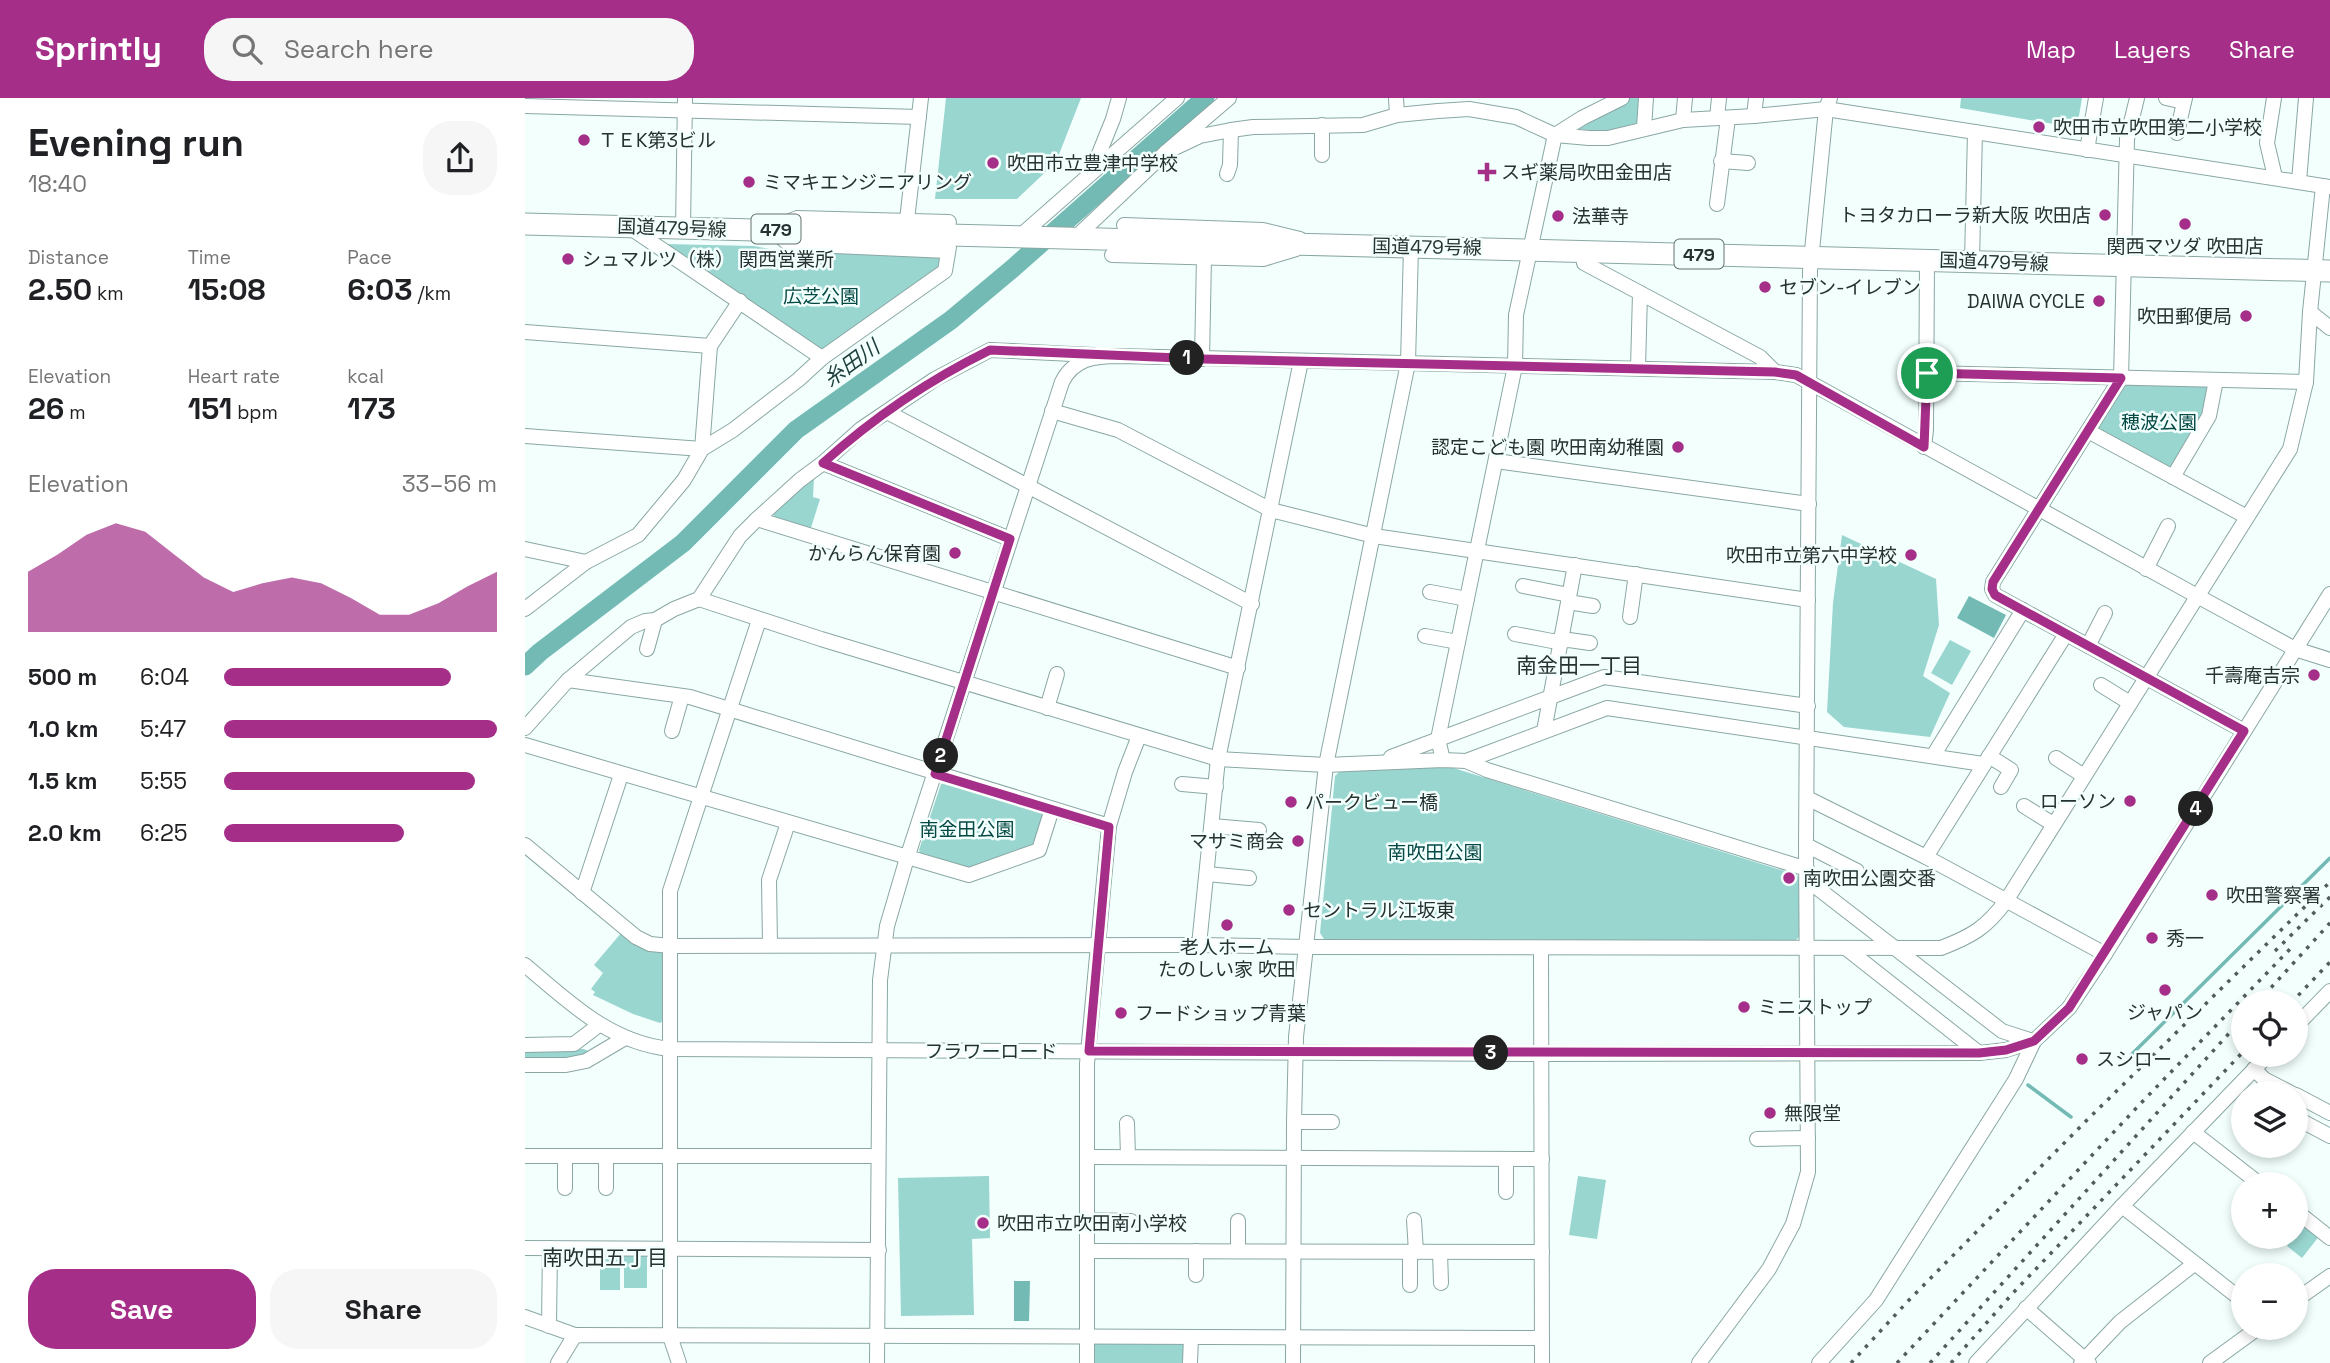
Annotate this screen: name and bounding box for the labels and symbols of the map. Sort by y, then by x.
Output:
place label: 吹田市立吹田第二小学校 [2053,115,2262,140]
marker: 吹田市立吹田第二小学校 [2031,119,2047,135]
place label: ＴＥK第3ビル [598,128,716,153]
marker: ＴＥK第3ビル [576,132,592,148]
place label: 吹田市立豊津中学校 [1007,151,1178,176]
marker: 吹田市立豊津中学校 [985,155,1001,171]
place label: スギ薬局吹田金田店 [1501,160,1672,185]
marker: スギ薬局吹田金田店 [1479,164,1495,180]
place label: ミマキエンジニアリング [763,170,972,195]
marker: ミマキエンジニアリング [741,174,757,190]
place label: トヨタカローラ新大阪 吹田店 [1839,203,2091,228]
place label: 法華寺 [1572,204,1629,229]
marker: トヨタカローラ新大阪 吹田店 [2097,207,2113,223]
marker: 法華寺 [1550,208,1566,224]
street label: 国道479号線 [617,214,727,242]
road number: 479 [751,214,801,244]
marker: 関西マツダ 吹田店 [2177,216,2193,232]
street label: 国道479号線 [1372,234,1482,260]
place label: 関西マツダ 吹田店 [2107,234,2263,259]
road number: 479 [1675,239,1723,268]
place label: シュマルツ（株） 関西営業所 [582,247,834,272]
street label: 国道479号線 [1939,248,2049,276]
marker: シュマルツ（株） 関西営業所 [560,251,576,267]
place label: セブン-イレブン [1779,275,1921,300]
marker: セブン-イレブン [1757,279,1773,295]
park label: 広芝公園 [783,284,859,309]
place label: DAIWA CYCLE [1967,289,2085,314]
marker: DAIWA CYCLE [2091,293,2107,309]
place label: 吹田郵便局 [2137,304,2232,329]
marker: 吹田郵便局 [2238,308,2254,324]
water label: 糸田川 [818,332,886,392]
pin: 1 [1169,341,1205,376]
pin [1897,343,1957,403]
park label: 穂波公園 [2121,410,2197,435]
place label: 認定こども園 吹田南幼稚園 [1431,435,1664,460]
marker: 認定こども園 吹田南幼稚園 [1670,439,1686,455]
place label: かんらん保育園 [808,541,941,566]
place label: 吹田市立第六中学校 [1726,543,1897,568]
marker: かんらん保育園 [947,545,963,561]
marker: 吹田市立第六中学校 [1903,547,1919,563]
district label: 南金田一丁目 [1516,652,1642,679]
place label: 千壽庵吉宗 [2205,663,2300,688]
marker: 千壽庵吉宗 [2306,667,2322,683]
pin: 2 [923,738,959,774]
place label: ローソン [2040,789,2116,814]
place label: パークビュー橋 [1305,790,1438,815]
pin: 4 [2179,792,2213,826]
marker: ローソン [2122,793,2138,809]
marker: パークビュー橋 [1283,794,1299,810]
park label: 南金田公園 [919,817,1015,842]
place label: マサミ商会 [1189,829,1284,854]
marker: マサミ商会 [1290,833,1306,849]
park label: 南吹田公園 [1387,840,1483,865]
place label: 南吹田公園交番 [1803,866,1936,891]
marker: 南吹田公園交番 [1781,870,1797,886]
place label: 吹田警察署 [2226,883,2321,908]
marker: 吹田警察署 [2204,887,2220,903]
place label: セントラル江坂東 [1303,898,1455,923]
marker: セントラル江坂東 [1281,902,1297,918]
marker: 老人ホーム たのしい家 吹田 [1219,917,1235,933]
place label: 秀一 [2166,926,2204,951]
marker: 秀一 [2144,930,2160,946]
place label: 老人ホーム たのしい家 吹田 [1158,935,1296,982]
marker: ジャパン [2157,982,2173,998]
place label: ミニストップ [1758,995,1872,1020]
marker: ミニストップ [1736,999,1752,1015]
place label: ジャパン [2127,1000,2203,1025]
place label: フードショップ青葉 [1135,1001,1306,1026]
marker: フードショップ青葉 [1113,1005,1129,1021]
pin: 3 [1473,1035,1509,1070]
street label: フラワーロード [924,1039,1058,1064]
place label: スシロー [2096,1047,2172,1072]
marker: スシロー [2074,1051,2090,1067]
place label: 無限堂 [1784,1101,1841,1126]
marker: 無限堂 [1762,1105,1778,1121]
place label: 吹田市立吹田南小学校 [997,1211,1187,1236]
marker: 吹田市立吹田南小学校 [975,1215,991,1231]
district label: 南吹田五丁目 [542,1244,668,1271]

